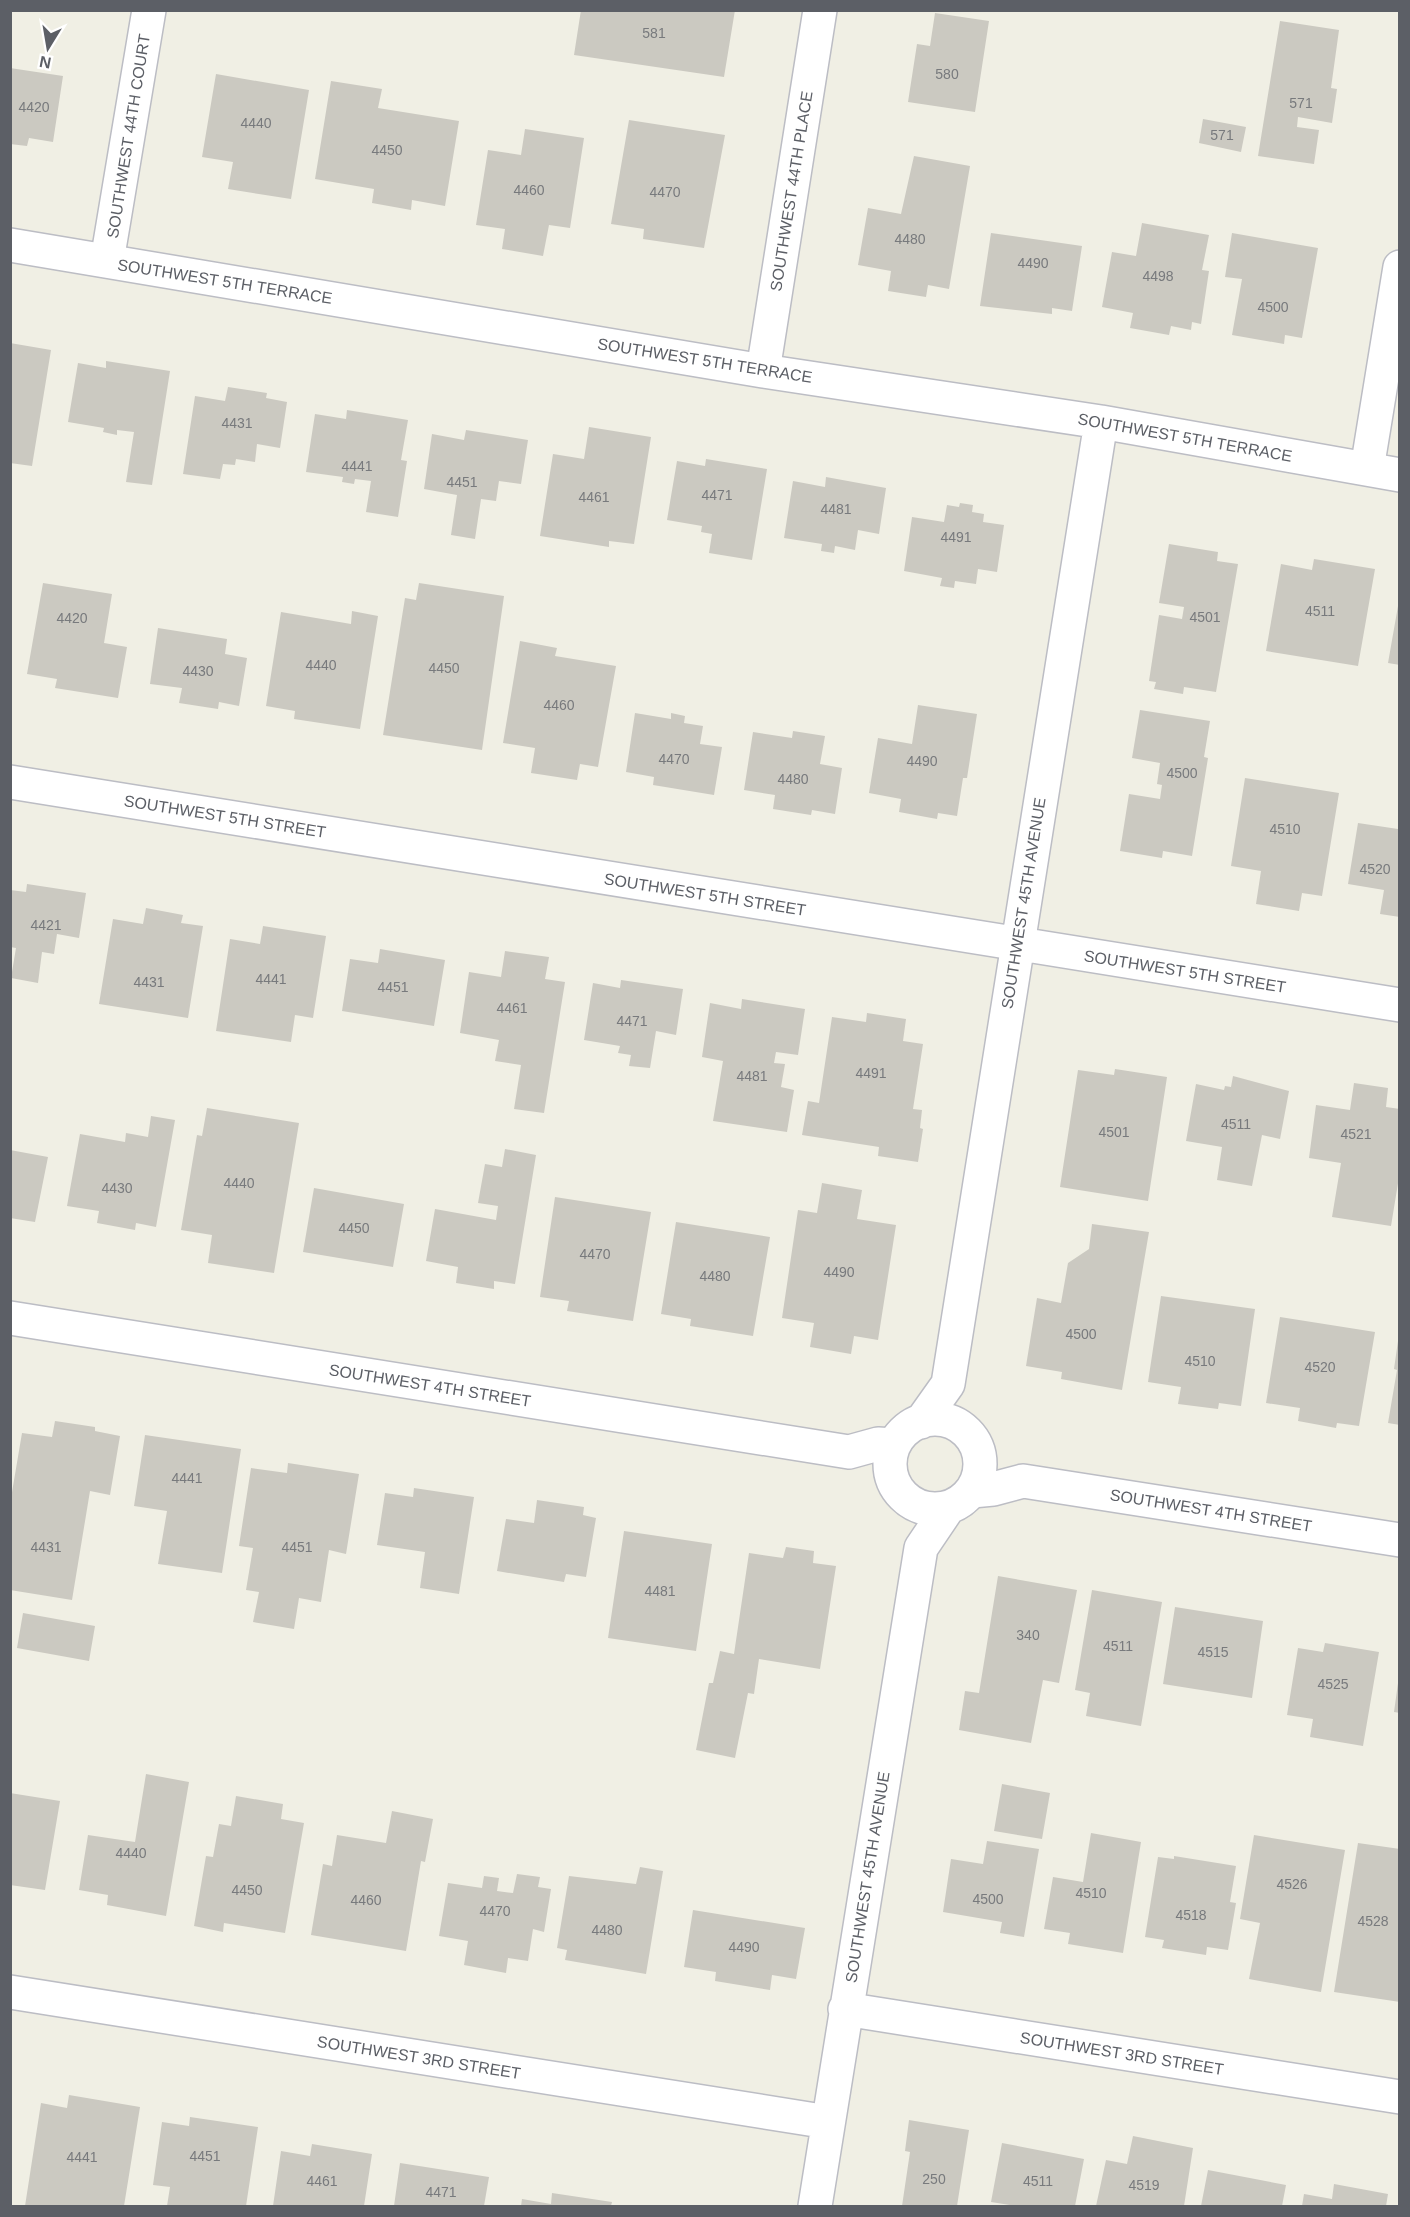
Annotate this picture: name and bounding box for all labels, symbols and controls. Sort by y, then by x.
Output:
north arrow [18,18,78,78]
house number: 581 [642,25,666,41]
street label: SOUTHWEST 44TH COURT [104,33,153,239]
text: N [38,53,53,72]
house number: 580 [935,66,959,82]
street label: SOUTHWEST 44TH PLACE [767,90,816,292]
house number: 571 [1289,95,1313,111]
house number: 4420 [18,99,50,115]
house number: 4440 [240,115,272,131]
house number: 571 [1210,127,1234,143]
house number: 4450 [371,142,403,158]
house number: 4460 [513,182,545,198]
house number: 4470 [649,184,681,200]
house number: 4480 [894,231,926,247]
house number: 4490 [1017,255,1049,271]
street label: SOUTHWEST 5TH TERRACE [116,256,334,307]
house number: 4498 [1142,268,1174,284]
house number: 4500 [1257,299,1289,315]
street label: SOUTHWEST 5TH TERRACE [596,335,814,386]
street label: SOUTHWEST 5TH TERRACE [1076,410,1293,465]
house number: 4431 [221,415,253,431]
house number: 4441 [341,458,373,474]
house number: 4451 [446,474,478,490]
house number: 4471 [701,487,733,503]
house number: 4461 [578,489,610,505]
house number: 4481 [820,501,852,517]
house number: 4491 [940,529,972,545]
house number: 4511 [1305,603,1335,619]
house number: 4501 [1189,609,1221,625]
house number: 4420 [56,610,88,626]
house number: 4440 [305,657,337,673]
house number: 4450 [428,660,460,676]
house number: 4430 [182,663,214,679]
house number: 4460 [543,697,575,713]
house number: 4470 [658,751,690,767]
house number: 4490 [906,753,938,769]
house number: 4500 [1166,765,1198,781]
house number: 4480 [777,771,809,787]
street label: SOUTHWEST 5TH STREET [123,792,327,841]
street label: SOUTHWEST 45TH AVENUE [998,796,1049,1010]
house number: 4510 [1269,821,1301,837]
house number: 4520 [1359,861,1391,877]
street label: SOUTHWEST 5TH STREET [603,870,807,919]
house number: 4421 [30,917,62,933]
street label: SOUTHWEST 5TH STREET [1083,947,1287,996]
house number: 4441 [255,971,287,987]
house number: 4431 [133,974,165,990]
house number: 4451 [377,979,409,995]
house number: 4461 [496,1000,528,1016]
house number: 4471 [616,1013,648,1029]
house number: 4491 [855,1065,887,1081]
house number: 4481 [736,1068,768,1084]
house number: 4511 [1221,1116,1251,1132]
house number: 4501 [1098,1124,1130,1140]
house number: 4521 [1340,1126,1372,1142]
house number: 4440 [223,1175,255,1191]
house number: 4430 [101,1180,133,1196]
house number: 4450 [338,1220,370,1236]
house number: 4470 [579,1246,611,1262]
house number: 4490 [823,1264,855,1280]
house number: 4480 [699,1268,731,1284]
house number: 4500 [1065,1326,1097,1342]
house number: 4510 [1184,1353,1216,1369]
house number: 4520 [1304,1359,1336,1375]
street label: SOUTHWEST 4TH STREET [328,1361,532,1410]
house number: 4441 [171,1470,203,1486]
street label: SOUTHWEST 4TH STREET [1109,1486,1313,1535]
house number: 4431 [30,1539,62,1555]
house number: 4451 [281,1539,313,1555]
house number: 4481 [644,1583,676,1599]
house number: 340 [1016,1627,1040,1643]
house number: 4511 [1103,1638,1133,1654]
house number: 4515 [1197,1644,1229,1660]
house number: 4525 [1317,1676,1349,1692]
street label: SOUTHWEST 45TH AVENUE [842,1770,893,1984]
house number: 4440 [115,1845,147,1861]
house number: 4526 [1276,1876,1308,1892]
house number: 4450 [231,1882,263,1898]
house number: 4510 [1075,1885,1107,1901]
house number: 4500 [972,1891,1004,1907]
house number: 4460 [350,1892,382,1908]
house number: 4470 [479,1903,511,1919]
house number: 4518 [1175,1907,1207,1923]
house number: 4528 [1357,1913,1389,1929]
house number: 4480 [591,1922,623,1938]
house number: 4490 [728,1939,760,1955]
street label: SOUTHWEST 3RD STREET [1019,2029,1225,2078]
street label: SOUTHWEST 3RD STREET [316,2033,522,2082]
house number: 4451 [189,2148,221,2164]
house number: 4441 [66,2149,98,2165]
house number: 250 [922,2171,946,2187]
house number: 4461 [306,2173,338,2189]
house number: 4511 [1023,2173,1053,2189]
house number: 4519 [1128,2177,1160,2193]
house number: 4471 [425,2184,457,2200]

